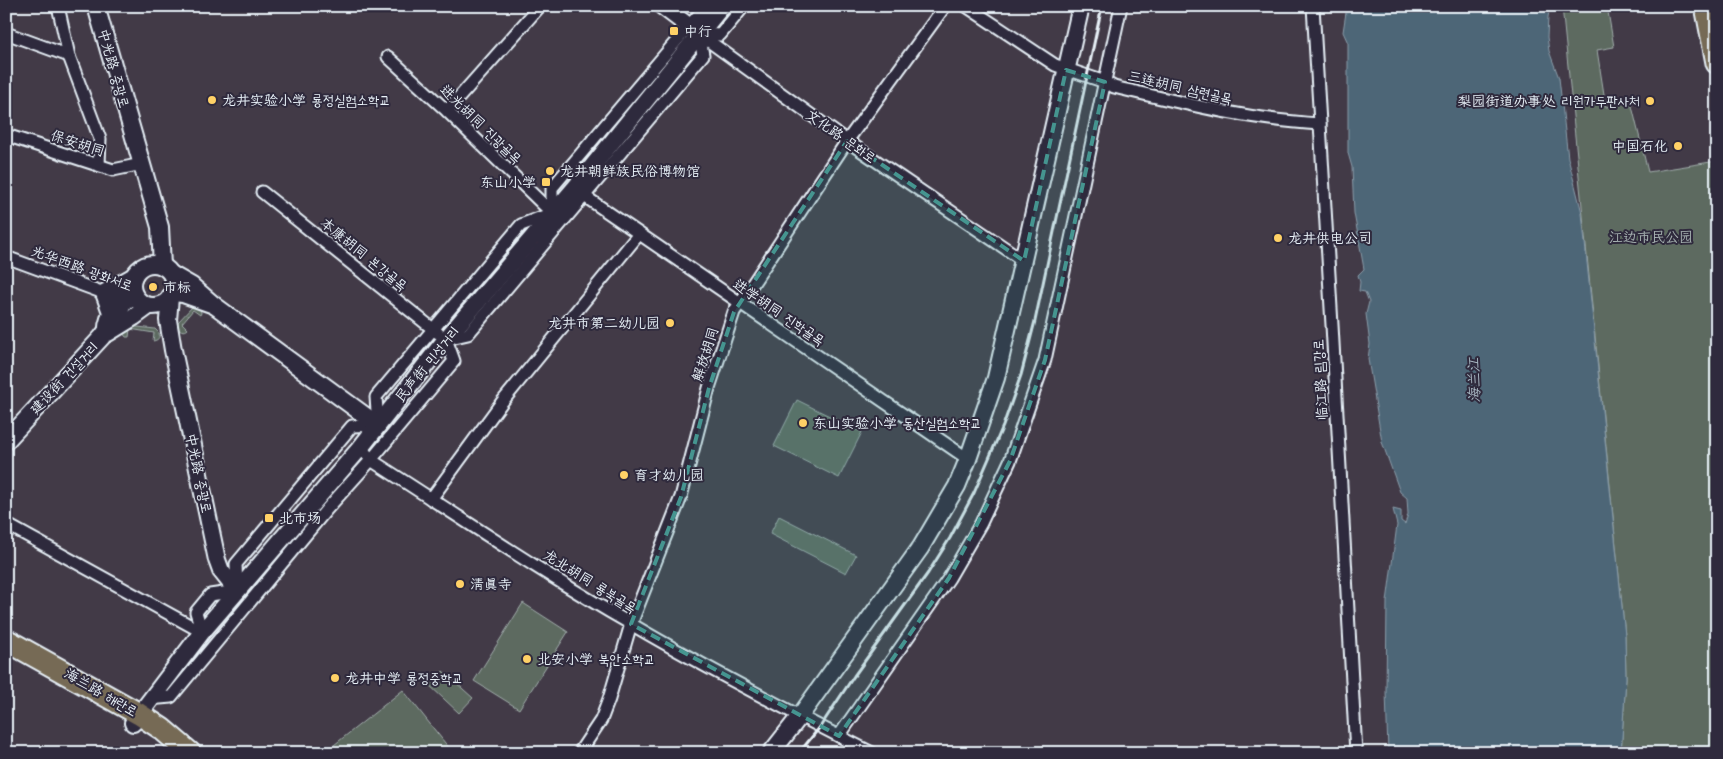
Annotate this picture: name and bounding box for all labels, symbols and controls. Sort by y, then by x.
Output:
place label: 中行 [684,22,712,42]
marker: 中行 [668,25,680,37]
street label: 中光路 중광로 [92,26,134,110]
street label: 三连胡同 삼련골목 [1126,66,1234,110]
street label: 进光胡同 진광골목 [435,80,526,169]
place label: 龙井实验小学 룡정실험소학교 [222,91,390,111]
place label: 梨园街道办事处 리원가두판사처 [1458,92,1640,112]
marker: 龙井实验小学 룡정실험소학교 [206,94,218,106]
marker: 梨园街道办事处 리원가두판사처 [1644,95,1656,107]
street label: 文化路 문화로 [801,105,880,168]
street label: 保安胡同 [48,126,107,162]
place label: 中国石化 [1612,137,1668,157]
marker: 中国石化 [1672,140,1684,152]
place label: 龙井朝鲜族民俗博物馆 [560,162,700,182]
marker: 龙井朝鲜族民俗博物馆 [544,165,556,177]
place label: 东山小学 [480,173,536,193]
marker: 东山小学 [540,176,552,188]
street label: 本康胡同 본강골목 [316,213,411,296]
park label: 江边市民公园 [1609,228,1693,248]
place label: 龙井供电公司 [1288,229,1372,249]
marker: 龙井供电公司 [1272,232,1284,244]
street label: 光华西路 광화서로 [28,241,135,297]
street label: 进学胡同 진학골목 [729,275,828,351]
place label: 市标 [163,278,191,298]
marker: 市标 [147,281,159,293]
place label: 龙井市第二幼儿园 [548,314,660,334]
marker: 龙井市第二幼儿园 [664,317,676,329]
street label: 民声街 민성거리 [391,322,465,407]
street label: 解放胡同 [688,325,724,384]
street label: 建设街 건설거리 [26,338,104,419]
street label: 临江路 림강로 [1309,339,1333,421]
water label: 海兰江 [1464,356,1485,403]
place label: 东山实验小学 동산실험소학교 [813,414,981,434]
marker: 东山实验小学 동산실험소학교 [797,417,809,429]
street label: 中光路 중광로 [180,431,216,515]
place label: 育才幼儿园 [634,466,704,486]
marker: 育才幼儿园 [618,469,630,481]
place label: 北市场 [279,509,321,529]
marker: 北市场 [263,512,275,524]
street label: 龙北胡同 룡북골목 [539,545,640,619]
place label: 清真寺 [470,575,512,595]
marker: 清真寺 [454,578,466,590]
place label: 北安小学 북안소학교 [537,650,655,670]
marker: 北安小学 북안소학교 [521,653,533,665]
street label: 海兰路 해란로 [60,664,141,722]
place label: 龙井中学 룡정중학교 [345,669,463,689]
marker: 龙井中学 룡정중학교 [329,672,341,684]

